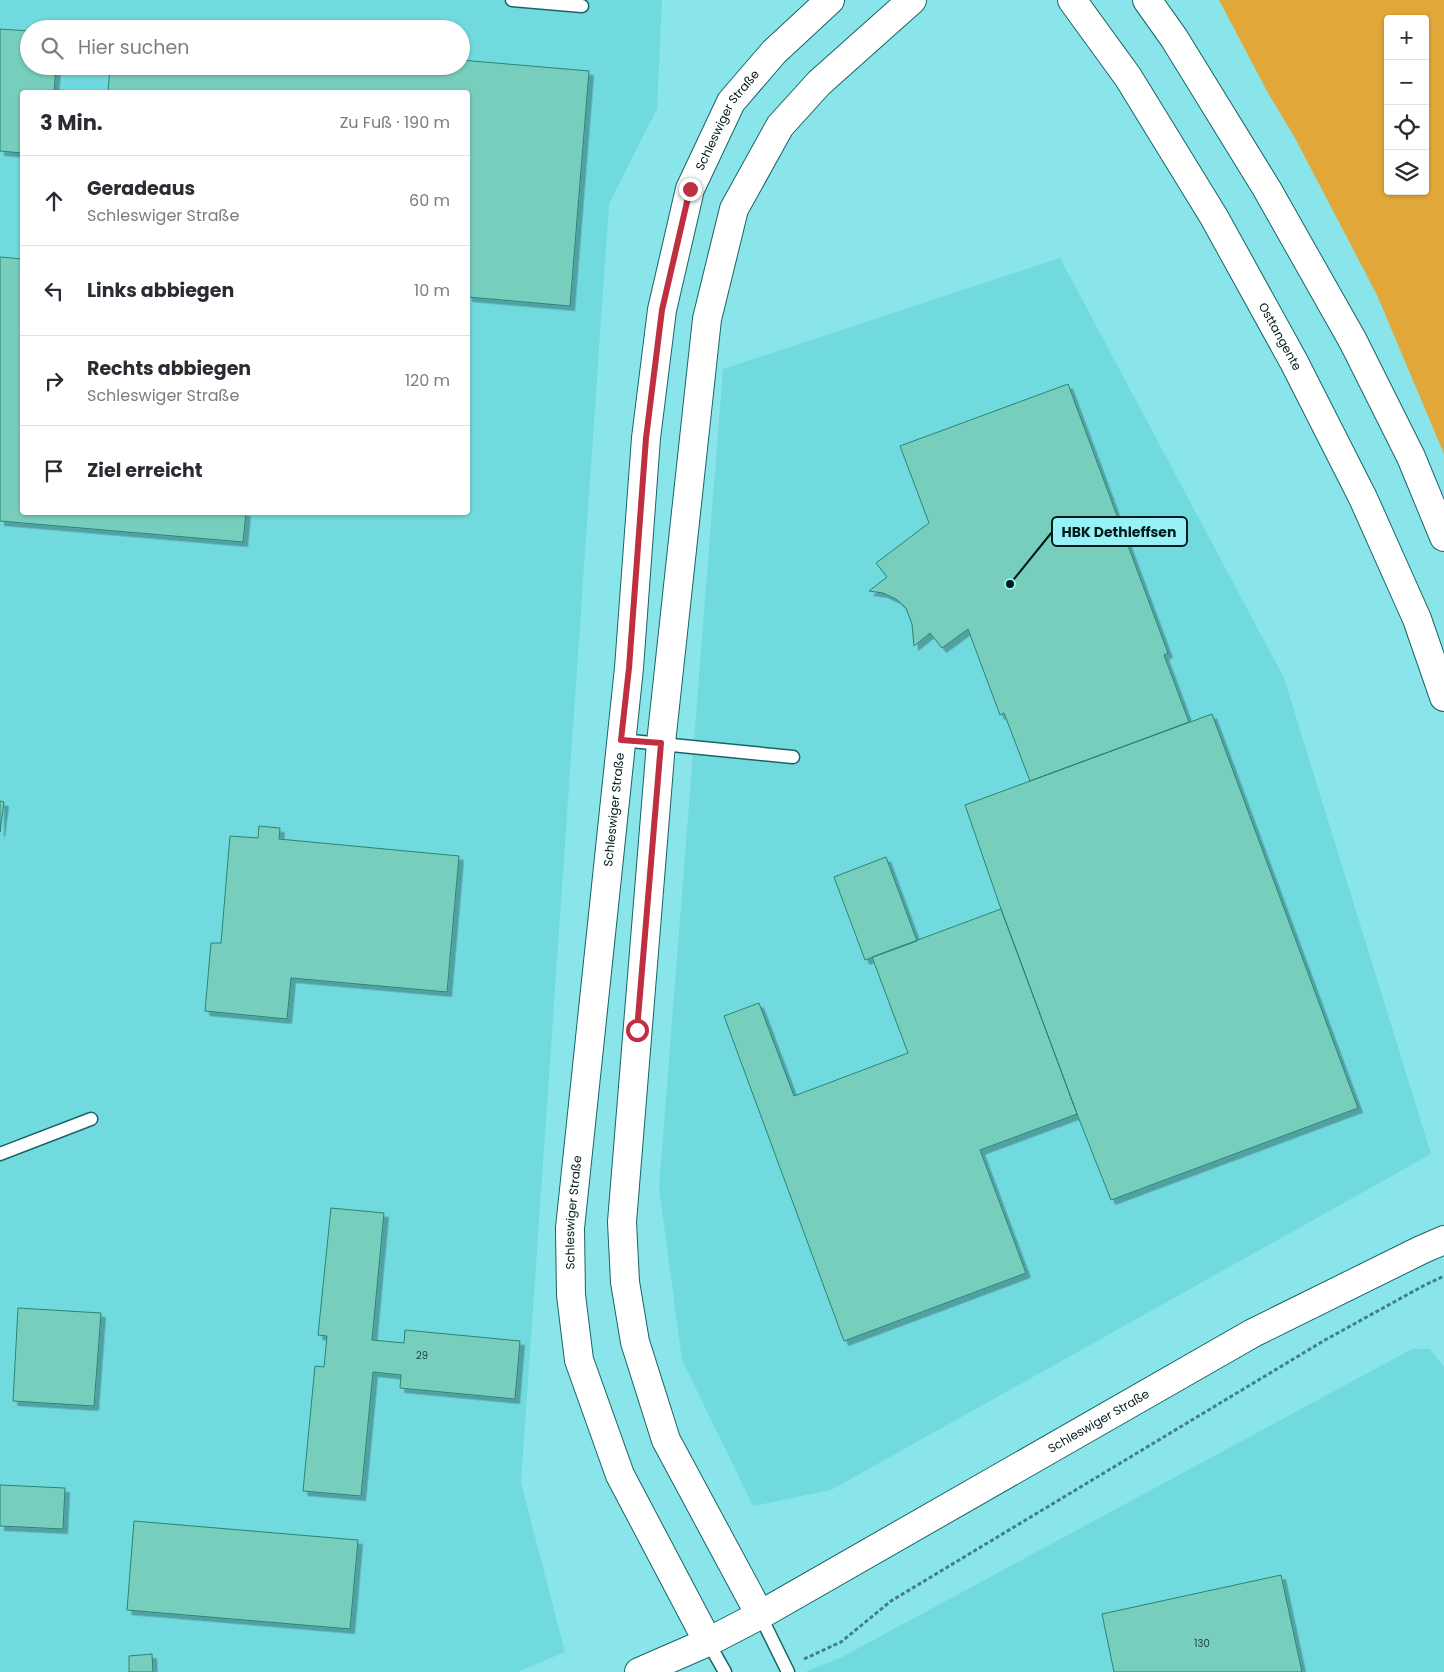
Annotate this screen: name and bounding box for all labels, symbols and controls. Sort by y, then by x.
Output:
map controls [1384,15,1429,195]
button: + [1384,15,1429,60]
search box [20,20,470,75]
icon: search [38,34,66,62]
text: Hier suchen [78,34,189,61]
button: − [1384,60,1429,105]
street label: Schleswiger Straße [691,66,763,173]
button: locate [1384,105,1429,150]
text: 3 Min. [40,108,103,137]
text: Zu Fuß · 190 m [340,111,450,134]
button: layers [1384,150,1429,195]
text: Geradeaus [87,175,195,202]
route end [679,178,702,201]
icon: ahead [40,187,68,215]
text: 60 m [409,189,450,212]
text: Schleswiger Straße [87,204,239,227]
icon: left [40,277,68,305]
text: Links abbiegen [87,277,234,304]
text: 10 m [414,279,450,302]
street label: Osttangente [1255,299,1306,373]
text: Rechts abbiegen [87,355,251,382]
icon: right [40,367,68,395]
text: 120 m [405,369,450,392]
text: Schleswiger Straße [87,384,239,407]
icon: arrive [40,457,68,485]
text: Ziel erreicht [87,457,203,484]
callout: HBK Dethleffsen [1052,517,1187,546]
text: HBK Dethleffsen [1062,522,1176,542]
street label: Schleswiger Straße [599,752,628,867]
route start [626,1019,649,1042]
street label: Schleswiger Straße [561,1155,586,1270]
house number: 29 [416,1348,428,1363]
street label: Schleswiger Straße [1045,1385,1152,1457]
house number: 130 [1194,1636,1210,1651]

